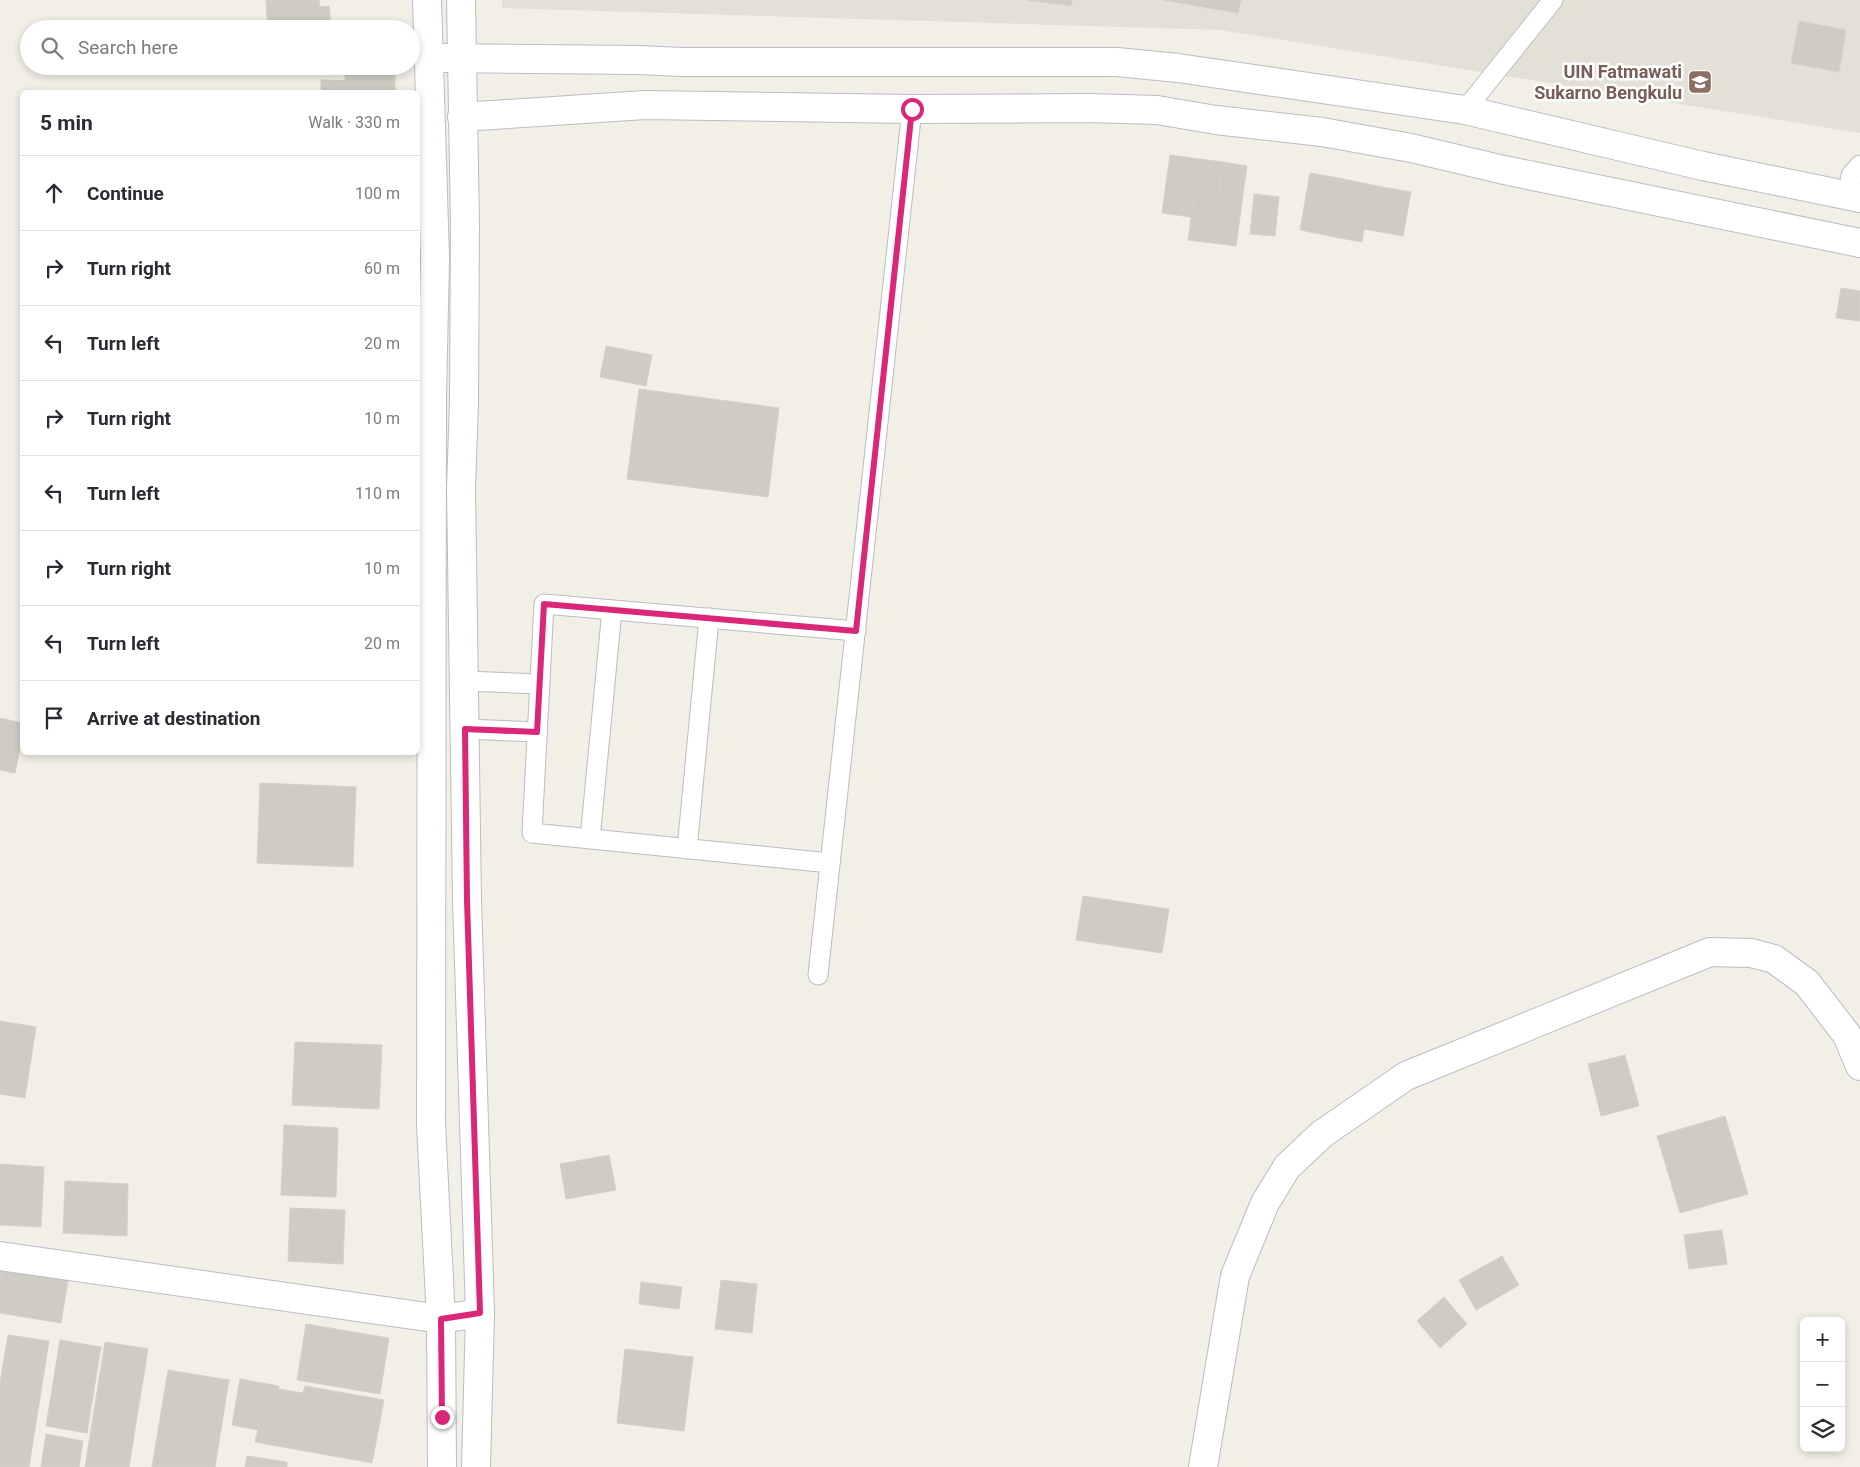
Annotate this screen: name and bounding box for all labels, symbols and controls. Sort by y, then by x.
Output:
search box [20,20,420,75]
icon: search [38,34,66,62]
text: Search here [78,36,178,59]
place label: UIN Fatmawati Sukarno Bengkulu [1534,61,1682,103]
school or university icon: UIN Fatmawati Sukarno Bengkulu [1687,69,1713,95]
route start [901,98,924,121]
text: 5 min [40,111,93,135]
text: Walk · 330 m [308,113,400,132]
icon: ahead [40,179,68,207]
text: Continue [87,182,164,205]
text: 100 m [355,184,400,203]
icon: right [40,254,68,282]
text: Turn right [87,257,171,280]
text: 60 m [364,259,400,278]
icon: left [40,329,68,357]
text: Turn left [87,332,160,355]
text: 20 m [364,334,400,353]
icon: right [40,404,68,432]
text: Turn right [87,407,171,430]
text: 10 m [364,409,400,428]
icon: left [40,479,68,507]
text: Turn left [87,482,160,505]
text: 110 m [355,484,400,503]
icon: right [40,554,68,582]
text: Turn right [87,557,171,580]
text: 10 m [364,559,400,578]
icon: left [40,629,68,657]
text: Turn left [87,632,160,655]
text: 20 m [364,634,400,653]
icon: arrive [40,704,68,732]
text: Arrive at destination [87,707,260,730]
map controls [1800,1317,1845,1452]
button: + [1800,1317,1845,1362]
button: − [1800,1362,1845,1407]
route end [431,1406,454,1429]
button: layers [1800,1407,1845,1452]

